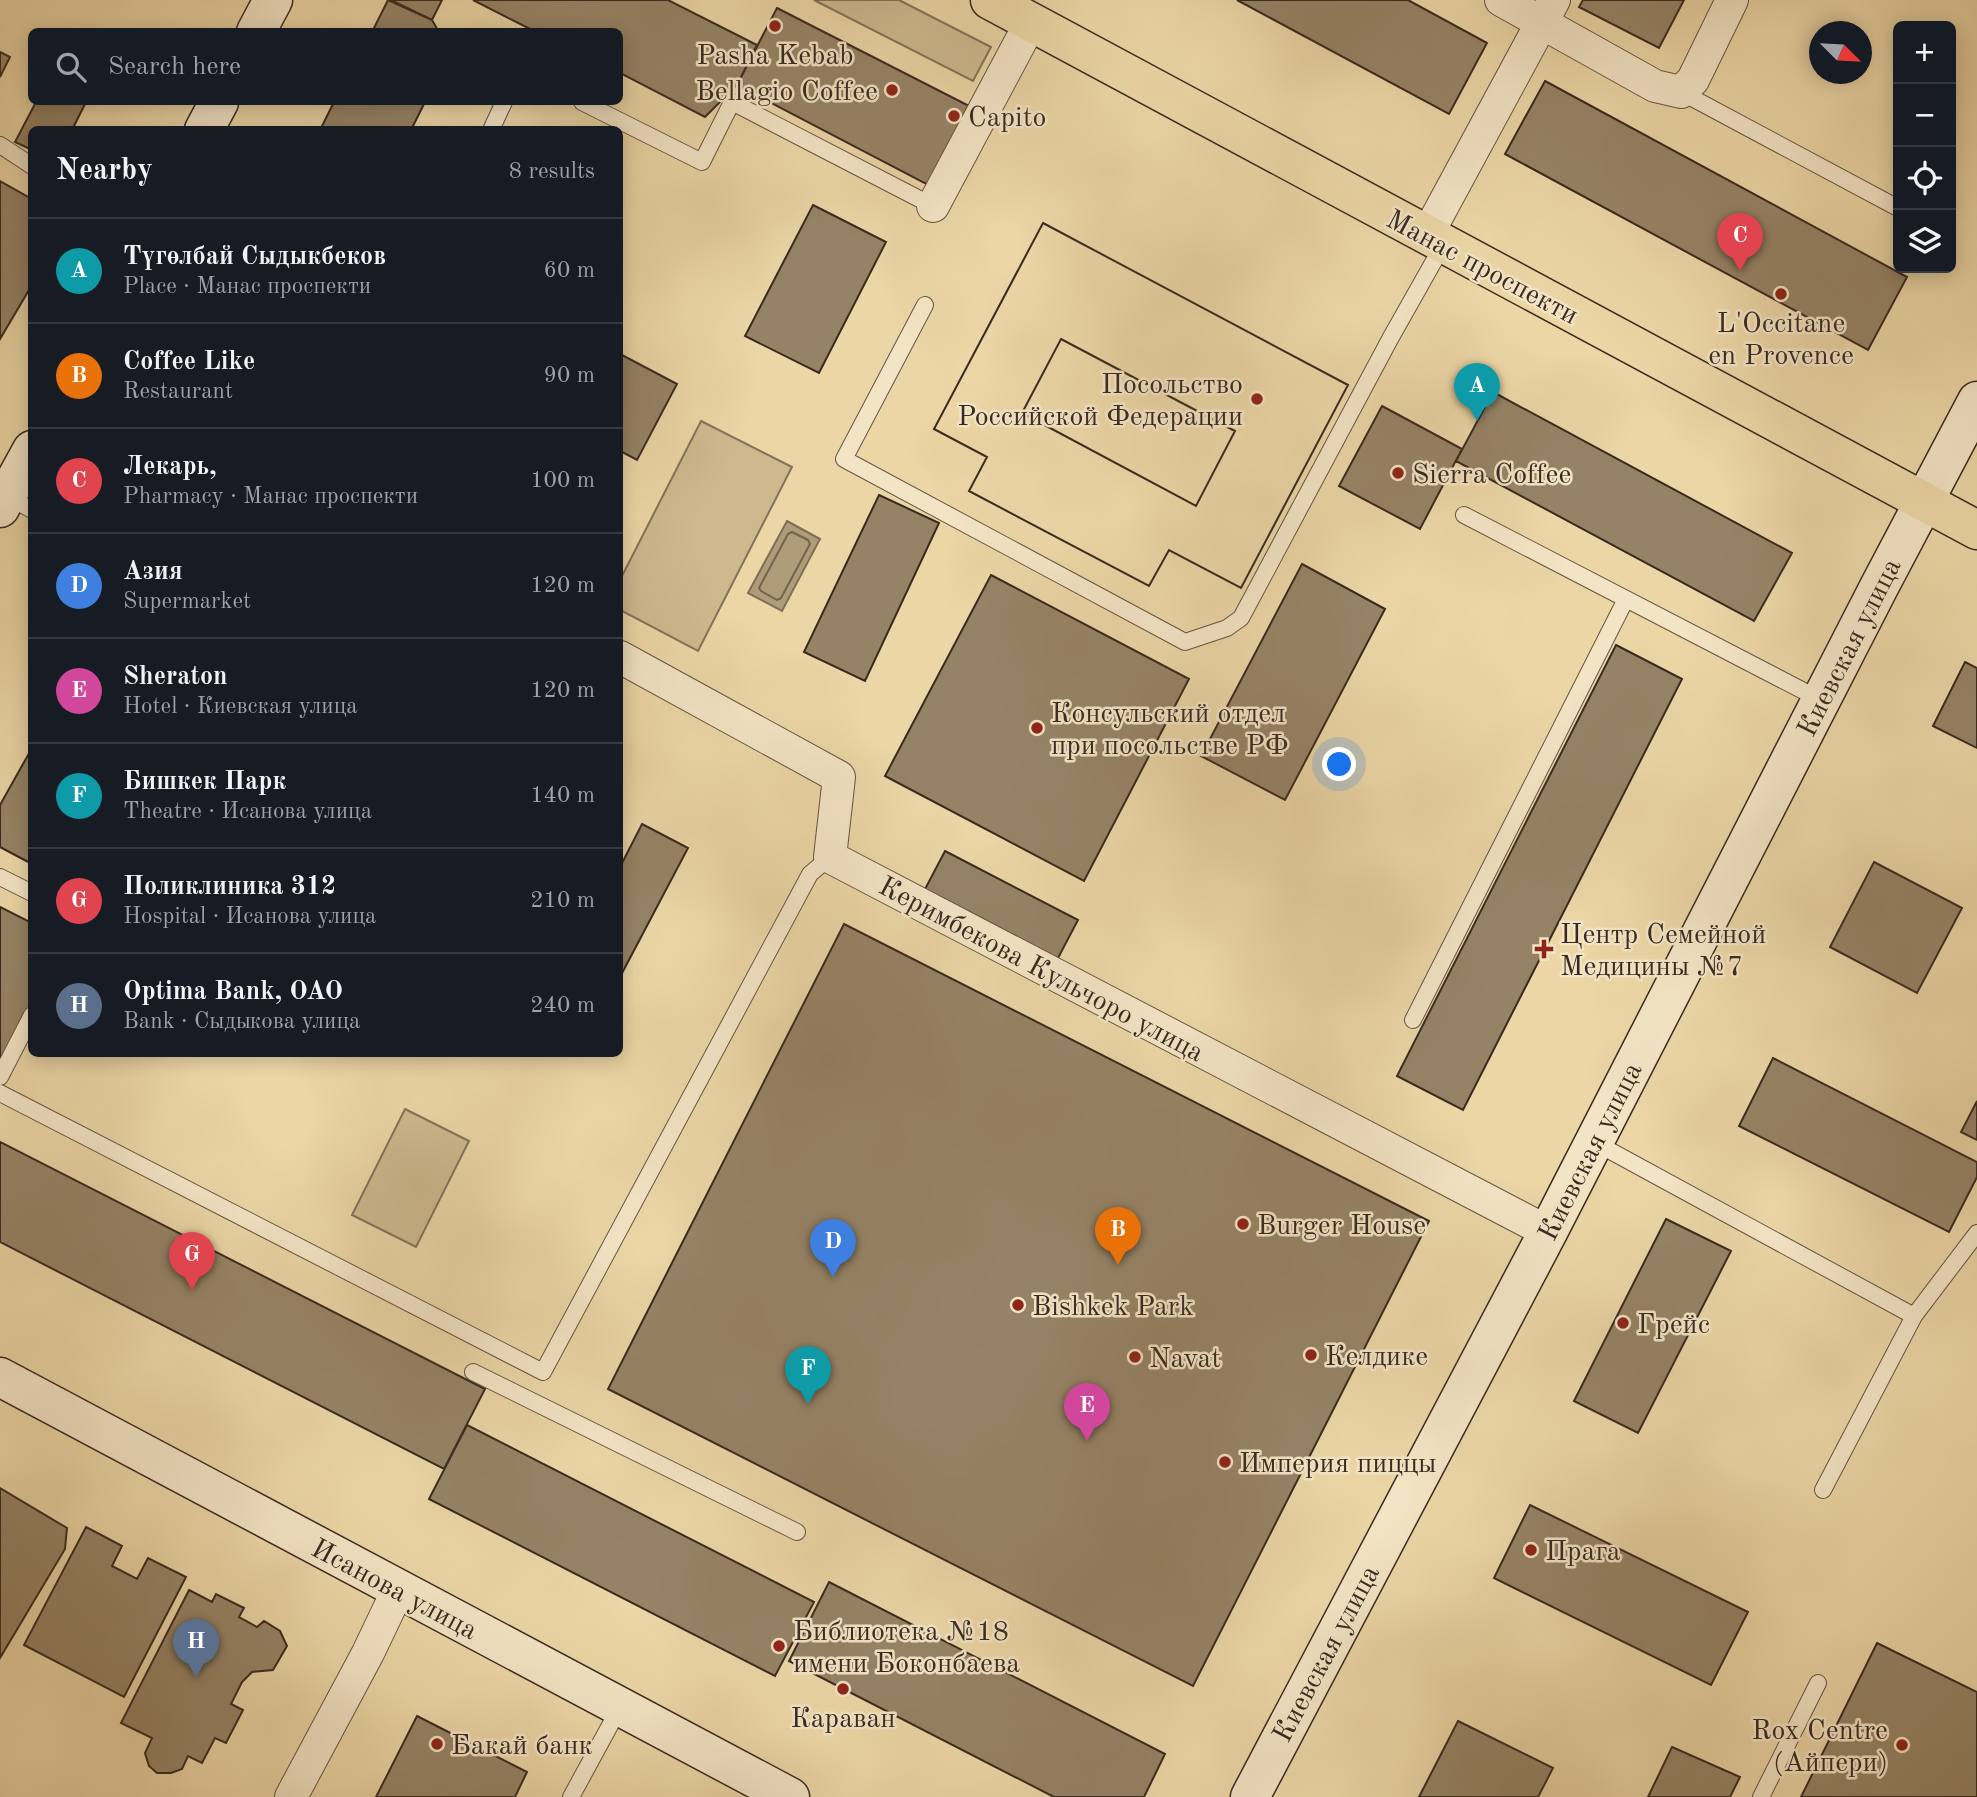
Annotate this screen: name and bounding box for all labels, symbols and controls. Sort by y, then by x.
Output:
marker: Pasha Kebab [767,18,783,34]
north arrow [1809,21,1872,84]
map controls [1893,21,1956,273]
button: + [1893,21,1956,84]
search box [28,28,623,105]
place label: Pasha Kebab [696,43,854,71]
icon: search [52,48,90,86]
text: Search here [108,54,241,80]
place label: Bellagio Coffee [696,79,878,107]
marker: Bellagio Coffee [884,82,900,98]
button: − [1893,84,1956,147]
place label: Capito [968,105,1046,133]
marker: Capito [946,108,962,124]
button: locate [1893,147,1956,210]
text: Nearby [56,156,153,186]
text: 8 results [509,160,595,183]
street label: Манас проспекти [1381,206,1582,331]
button: layers [1893,210,1956,273]
pin: C [1717,213,1763,271]
text: Түгөлбай Сыдыкбеков [123,244,386,270]
text: A [70,259,88,282]
text: 60 m [544,259,595,282]
text: Place · Манас проспекти [123,275,371,298]
marker: L'Occitane en Provence [1773,286,1789,302]
place label: L'Occitane en Provence [1708,311,1854,371]
text: Coffee Like [123,349,255,375]
pin: A [1454,363,1500,421]
text: B [71,364,87,387]
text: 90 m [544,364,595,387]
place label: Посольство Российской Федерации [957,372,1243,432]
text: Restaurant [123,380,233,403]
marker: Посольство Российской Федерации [1249,391,1265,407]
text: Лекарь, [123,454,216,480]
place label: Sierra Coffee [1412,462,1571,490]
marker: Sierra Coffee [1390,465,1406,481]
text: C [71,469,87,492]
text: 100 m [530,469,595,492]
text: Pharmacy · Манас проспекти [123,485,418,508]
street label: Киевская улица [1794,555,1908,742]
text: Азия [123,559,183,585]
text: D [70,574,88,597]
text: 120 m [530,574,595,597]
text: Supermarket [123,590,251,613]
text: Sheraton [123,664,227,690]
text: E [71,679,87,702]
text: 120 m [530,679,595,702]
text: Hotel · Киевская улица [123,695,358,718]
place label: Консульский отдел при посольстве РФ [1051,701,1288,761]
marker: Консульский отдел при посольстве РФ [1029,720,1045,736]
your location [1322,747,1356,781]
text: Бишкек Парк [123,769,286,795]
text: F [71,784,87,807]
text: 140 m [530,784,595,807]
text: Theatre · Исанова улица [123,800,372,823]
street label: Керимбекова Кульчоро улица [873,873,1208,1069]
text: Поликлиника 312 [123,874,336,900]
text: G [71,889,87,912]
text: 210 m [530,889,595,912]
text: Hospital · Исанова улица [123,905,376,928]
place label: Центр Семейной Медицины №7 [1560,922,1766,982]
marker: Центр Семейной Медицины №7 [1534,939,1554,959]
text: Optima Bank, ОАО [123,979,343,1005]
text: H [70,994,88,1017]
text: 240 m [530,994,595,1017]
text: Bank · Сыдыкова улица [123,1010,360,1033]
street label: Киевская улица [1535,1059,1649,1246]
pin: B [1095,1207,1141,1265]
place label: Burger House [1257,1213,1426,1241]
marker: Burger House [1235,1216,1251,1232]
pin: D [810,1219,856,1277]
pin: G [169,1232,215,1290]
place label: Bishkek Park [1032,1294,1194,1322]
marker: Bishkek Park [1010,1297,1026,1313]
place label: Грейс [1637,1312,1710,1340]
marker: Грейс [1615,1315,1631,1331]
place label: Келдике [1325,1344,1428,1372]
pin: F [785,1346,831,1404]
place label: Navat [1149,1346,1221,1374]
marker: Келдике [1303,1347,1319,1363]
marker: Navat [1127,1349,1143,1365]
pin: E [1064,1383,1110,1441]
place label: Империя пиццы [1239,1451,1436,1479]
marker: Империя пиццы [1217,1454,1233,1470]
street label: Исанова улица [306,1535,481,1646]
place label: Прага [1545,1539,1621,1567]
marker: Прага [1523,1542,1539,1558]
street label: Киевская улица [1269,1561,1386,1747]
pin: H [173,1619,219,1677]
place label: Библиотека №18 имени Боконбаева [793,1619,1020,1679]
marker: Библиотека №18 имени Боконбаева [771,1638,787,1654]
marker: Караван [835,1681,851,1697]
place label: Караван [790,1706,896,1734]
place label: Rox Centre (Айпери) [1751,1718,1888,1778]
place label: Бакай банк [451,1733,593,1761]
marker: Бакай банк [429,1736,445,1752]
marker: Rox Centre (Айпери) [1894,1737,1910,1753]

